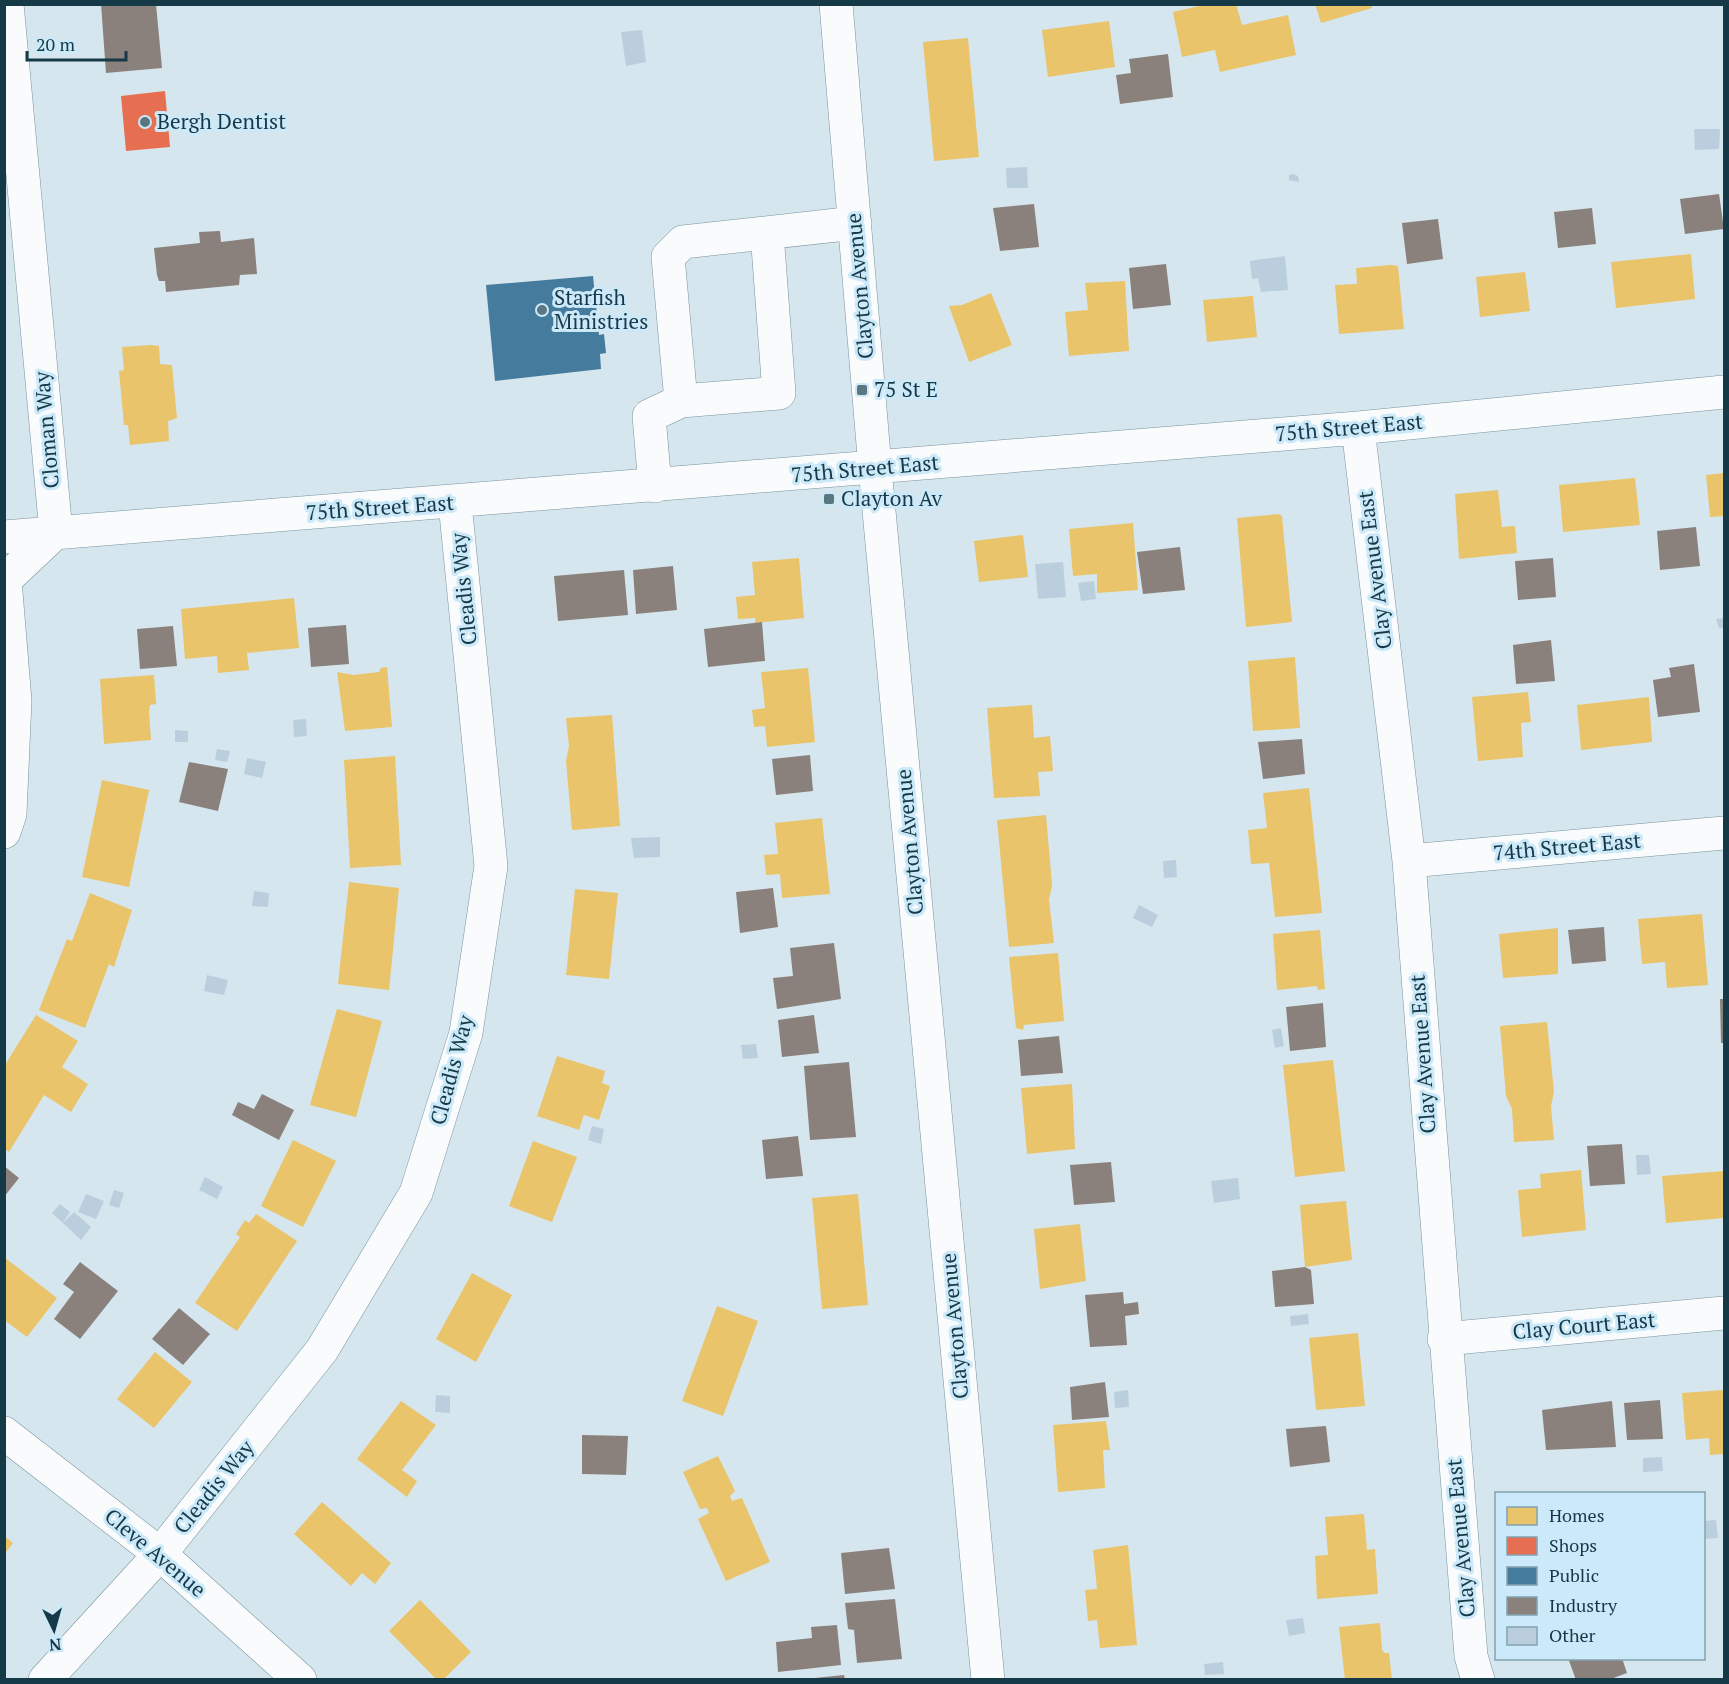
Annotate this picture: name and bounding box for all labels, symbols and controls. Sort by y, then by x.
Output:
scale bar [27,24,126,62]
text: 20 m [36,32,76,56]
place label: Bergh Dentist [157,107,286,135]
marker: Bergh Dentist [138,115,152,129]
street label: Clayton Avenue [839,212,879,360]
place label: Starfish Ministries [554,283,648,335]
marker: Starfish Ministries [535,303,549,317]
street label: Cloman Way [27,370,65,490]
place label: 75 St E [874,375,938,403]
marker: 75 St E [855,383,869,397]
street label: 75th Street East [1274,407,1424,447]
street label: 75th Street East [790,448,940,488]
place label: Clayton Av [841,484,942,512]
street label: 75th Street East [305,488,455,526]
street label: Clay Avenue East [1350,489,1398,651]
marker: Clayton Av [822,492,836,506]
street label: Cleadis Way [443,531,483,647]
street label: Clayton Avenue [889,768,929,916]
street label: 74th Street East [1492,826,1642,866]
street label: Clay Avenue East [1402,973,1442,1135]
street label: Cleadis Way [423,1011,479,1128]
street label: Clayton Avenue [934,1252,974,1400]
street label: Clay Court East [1511,1305,1657,1345]
street label: Cleadis Way [167,1433,260,1539]
street label: Clay Avenue East [1439,1457,1481,1619]
legend [1495,1492,1705,1660]
street label: Cleve Avenue [99,1502,212,1603]
text: Homes [1549,1503,1604,1527]
text: Shops [1549,1533,1597,1557]
text: Public [1549,1563,1599,1587]
text: Industry [1549,1593,1618,1617]
north arrow [24,1600,84,1660]
text: Other [1549,1623,1596,1647]
text: N [48,1633,62,1656]

